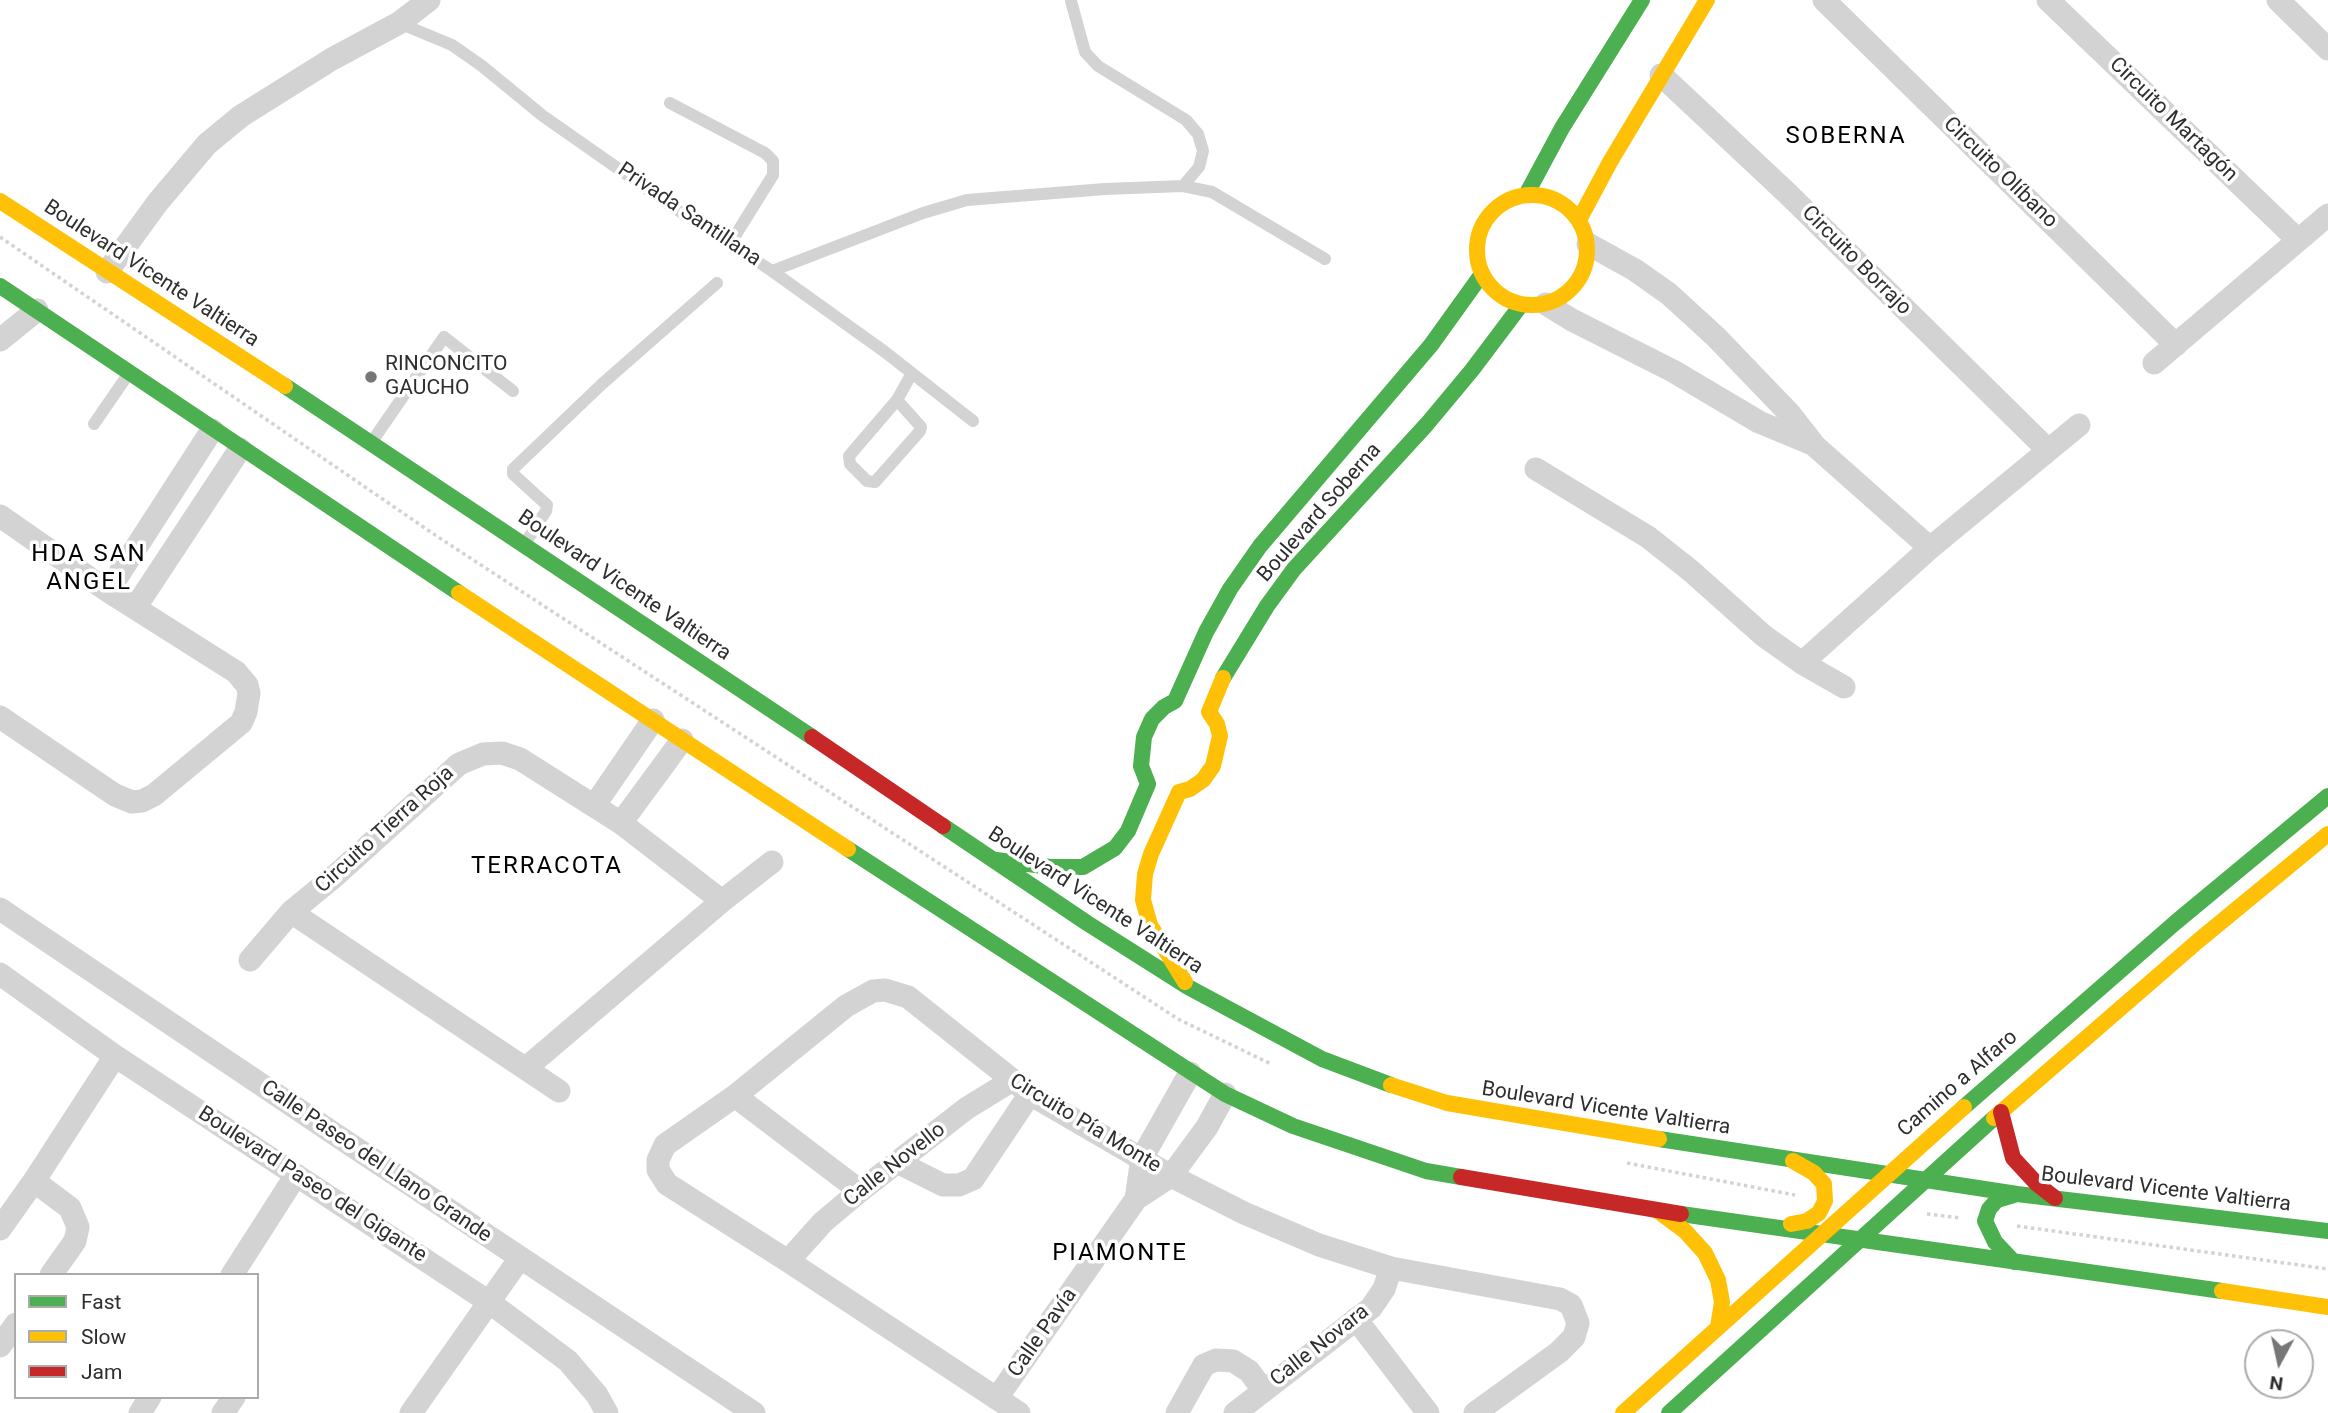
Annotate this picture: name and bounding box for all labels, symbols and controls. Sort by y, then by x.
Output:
street label: Circuito Martagón [2104,52,2242,188]
street label: Circuito Olíbano [1938,112,2062,234]
district label: SOBERNA [1786,123,1906,151]
street label: Privada Santillana [613,158,765,272]
street label: Boulevard Vicente Valtierra [39,195,263,353]
street label: Circuito Borrajo [1796,201,1916,321]
place label: RINCONCITO GAUCHO [385,352,508,402]
marker: RINCONCITO GAUCHO [363,369,379,385]
street label: Boulevard Soberna [1253,438,1387,588]
street label: Boulevard Vicente Valtierra [513,505,735,667]
district label: HDA SAN ANGEL [32,541,146,597]
street label: Circuito Tierra Roja [310,761,460,899]
street label: Boulevard Vicente Valtierra [983,822,1207,980]
district label: TERRACOTA [472,853,622,881]
street label: Camino a Alfaro [1893,1025,2023,1143]
street label: Circuito Pía Monte [1005,1069,1165,1179]
street label: Calle Paseo del Llano Grande [256,1075,496,1249]
street label: Boulevard Vicente Valtierra [1480,1077,1732,1141]
street label: Boulevard Paseo del Gigante [193,1102,431,1268]
street label: Calle Novello [839,1118,951,1212]
street label: Boulevard Vicente Valtierra [2040,1162,2292,1218]
district label: PIAMONTE [1053,1240,1187,1268]
legend [14,1273,259,1399]
street label: Calle Pavía [1003,1284,1083,1382]
text: Fast [81,1290,121,1314]
street label: Calle Novara [1266,1300,1374,1392]
text: Slow [81,1325,126,1349]
north arrow [2244,1329,2314,1399]
text: Jam [81,1360,122,1384]
text: N [2268,1371,2285,1396]

